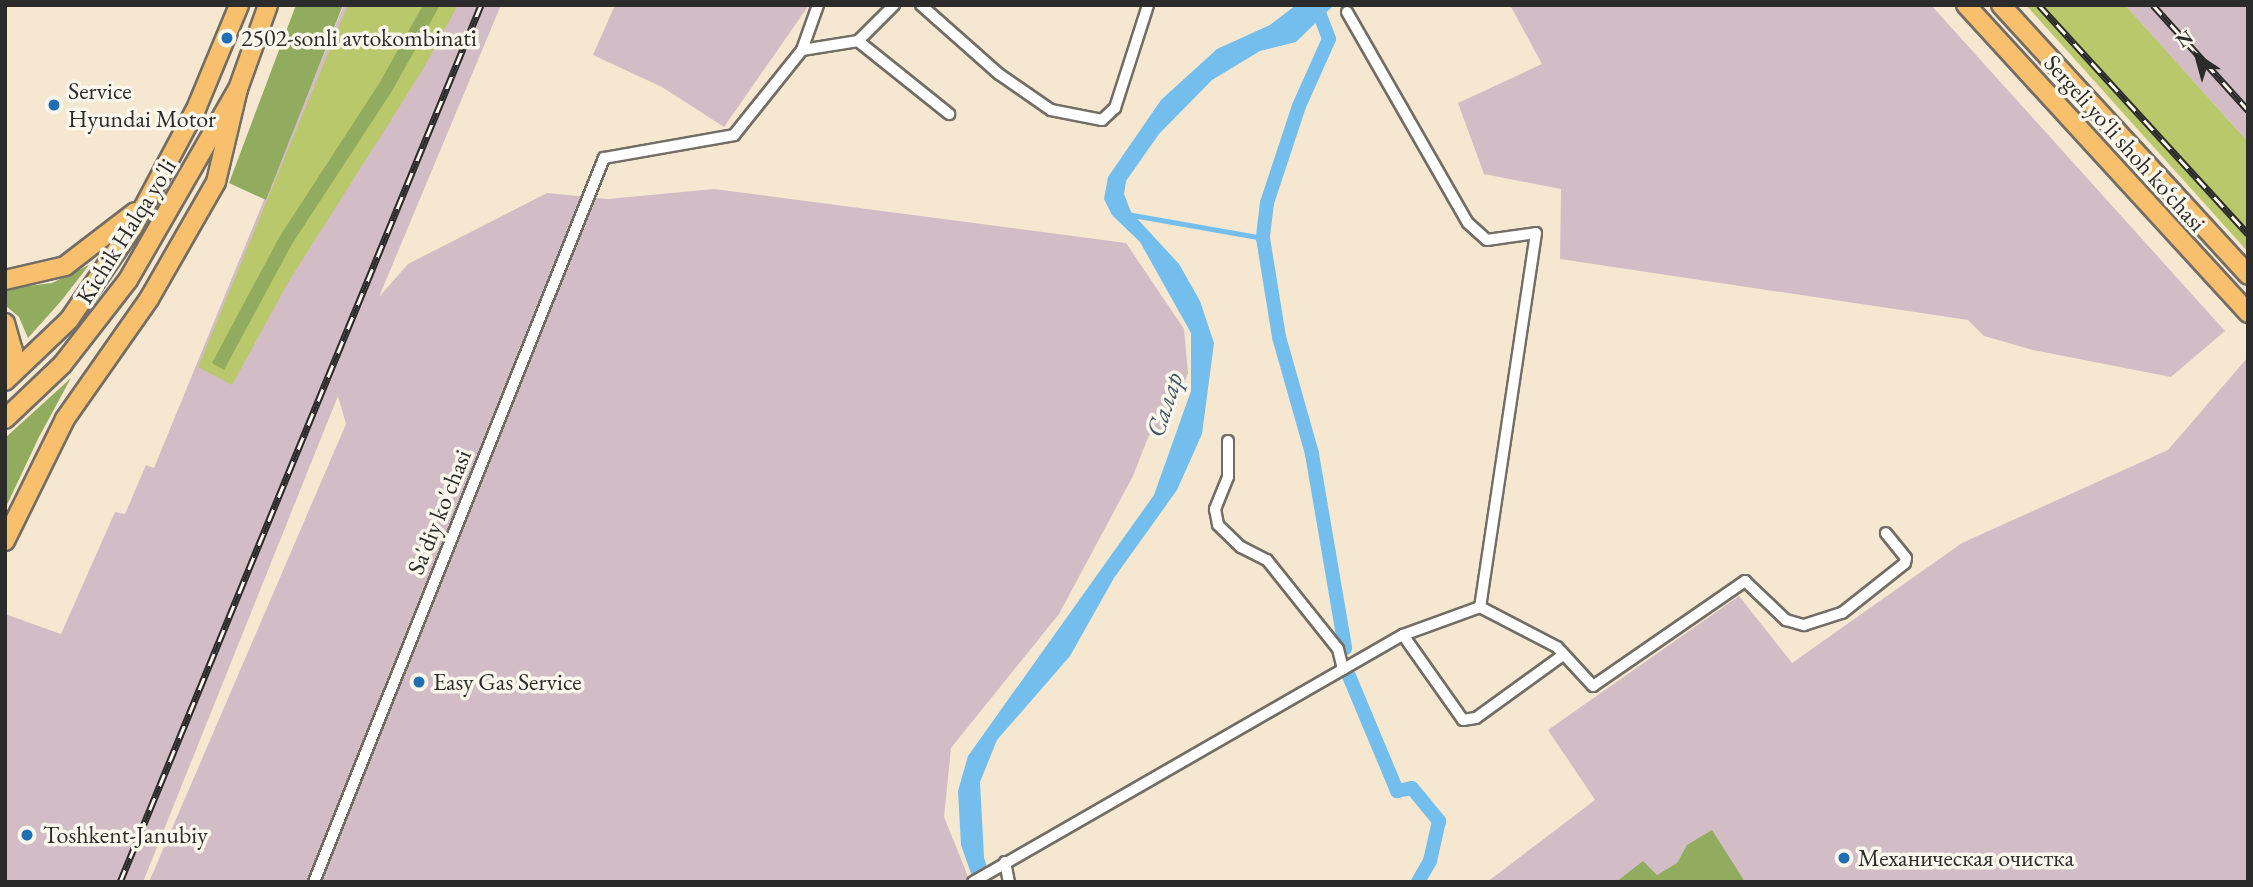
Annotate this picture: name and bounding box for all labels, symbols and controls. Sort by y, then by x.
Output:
north arrow [2162,21,2232,91]
place label: 2502-sonli avtokombinati [241,24,477,52]
text: N [2171,24,2198,53]
marker: 2502-sonli avtokombinati [219,30,235,46]
street label: Sergeli yo‘li shoh ko‘chasi [2038,49,2212,237]
place label: Service Hyundai Motor [68,77,216,133]
marker: Service Hyundai Motor [46,97,62,113]
street label: Kichik Halqa yo'li [70,153,182,309]
water label: Салар [1140,369,1190,441]
street label: Sa'diy ko'chasi [401,445,477,579]
place label: Easy Gas Service [433,668,582,696]
marker: Easy Gas Service [411,674,427,690]
place label: Toshkent-Janubiy [43,821,208,849]
marker: Toshkent-Janubiy [17,825,37,845]
place label: Механическая очистка [1858,844,2074,872]
marker: Механическая очистка [1836,850,1852,866]

